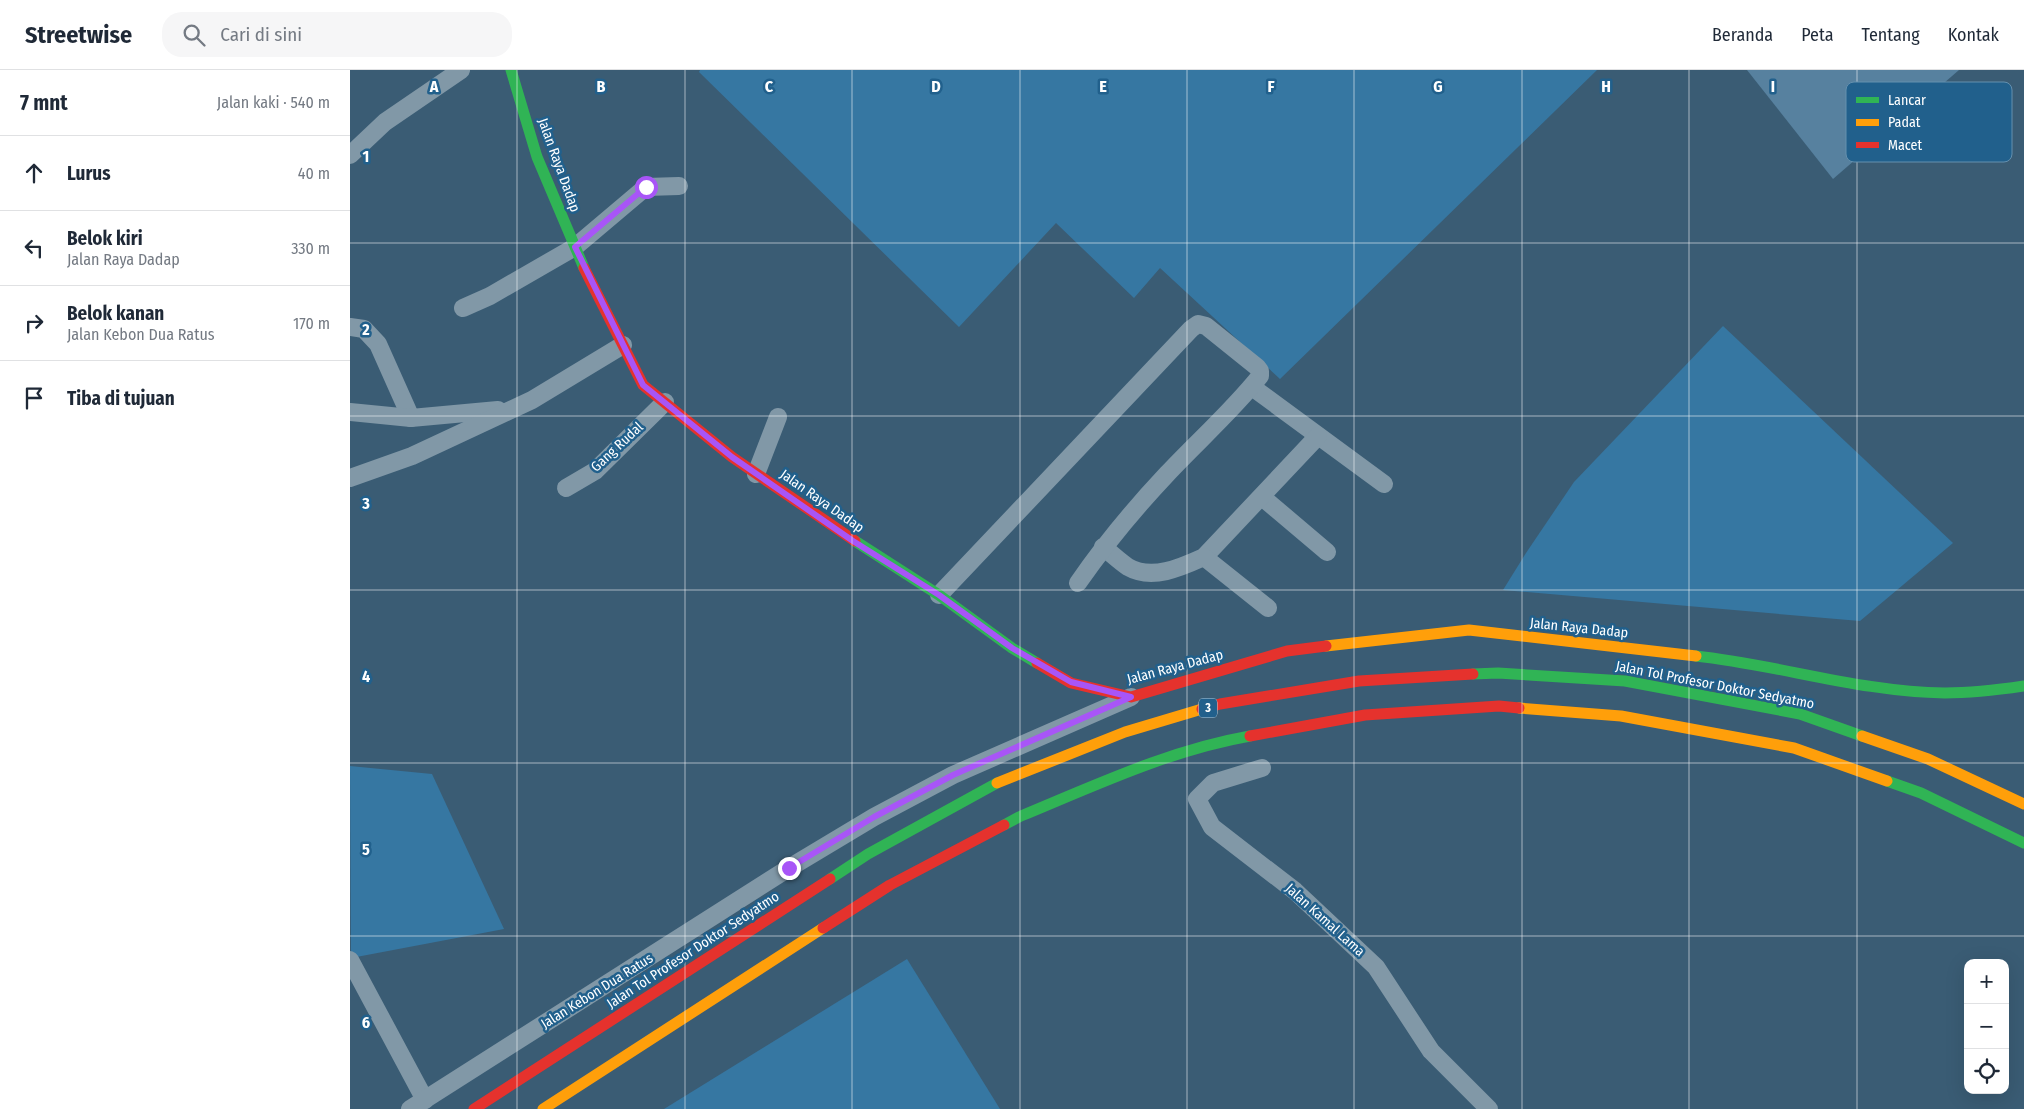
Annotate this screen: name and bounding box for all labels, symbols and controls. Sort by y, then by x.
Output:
search box [162,12,512,57]
text: Streetwise [25,21,132,49]
icon: search [180,21,208,49]
text: Cari di sini [220,23,302,46]
text: Beranda [1712,24,1773,46]
text: Peta [1801,24,1834,46]
text: Tentang [1862,24,1920,46]
text: Kontak [1948,24,1999,46]
text: A [429,77,439,96]
text: B [597,77,606,96]
text: C [765,77,774,96]
text: D [931,77,941,96]
text: E [1099,77,1107,96]
text: F [1267,77,1275,96]
text: G [1433,77,1443,96]
text: H [1601,77,1611,96]
text: I [1771,77,1775,96]
legend [1846,82,2012,162]
text: 7 mnt [20,90,68,116]
text: Lancar [1888,92,1926,109]
text: Jalan kaki · 540 m [217,93,330,112]
text: Padat [1888,114,1921,131]
street label: Jalan Raya Dadap [534,116,584,214]
text: Macet [1888,137,1922,154]
text: 1 [363,147,369,166]
icon: ahead [20,159,48,187]
text: Lurus [67,162,111,185]
text: 40 m [298,164,330,183]
route start [635,176,658,199]
text: Belok kiri [67,227,143,250]
icon: left [20,234,48,262]
text: 330 m [291,239,330,258]
text: Jalan Raya Dadap [67,250,180,269]
text: Belok kanan [67,302,164,325]
icon: right [20,309,48,337]
text: 170 m [293,314,330,333]
text: 2 [361,320,370,339]
text: Jalan Kebon Dua Ratus [67,325,215,344]
icon: arrive [20,384,48,412]
text: Tiba di tujuan [67,387,175,410]
street label: Gang Rudal [587,418,647,475]
street label: Jalan Raya Dadap [777,466,867,536]
text: 3 [361,494,370,513]
street label: Jalan Raya Dadap [1529,614,1629,642]
street label: Jalan Raya Dadap [1125,646,1225,688]
street label: Jalan Tol Profesor Doktor Sedyatmo [1614,657,1816,713]
text: 4 [362,667,370,686]
road number: 3 [1199,698,1217,718]
text: 5 [362,840,370,859]
route end [778,857,801,880]
street label: Jalan Kamal Lama [1282,880,1368,960]
street label: Jalan Tol Profesor Doktor Sedyatmo [604,888,782,1012]
street label: Jalan Kebon Dua Ratus [538,950,656,1032]
map controls [1964,959,2009,1094]
button: + [1964,959,2009,1004]
button: − [1964,1004,2009,1049]
text: 6 [362,1013,370,1032]
button: locate [1964,1049,2009,1094]

